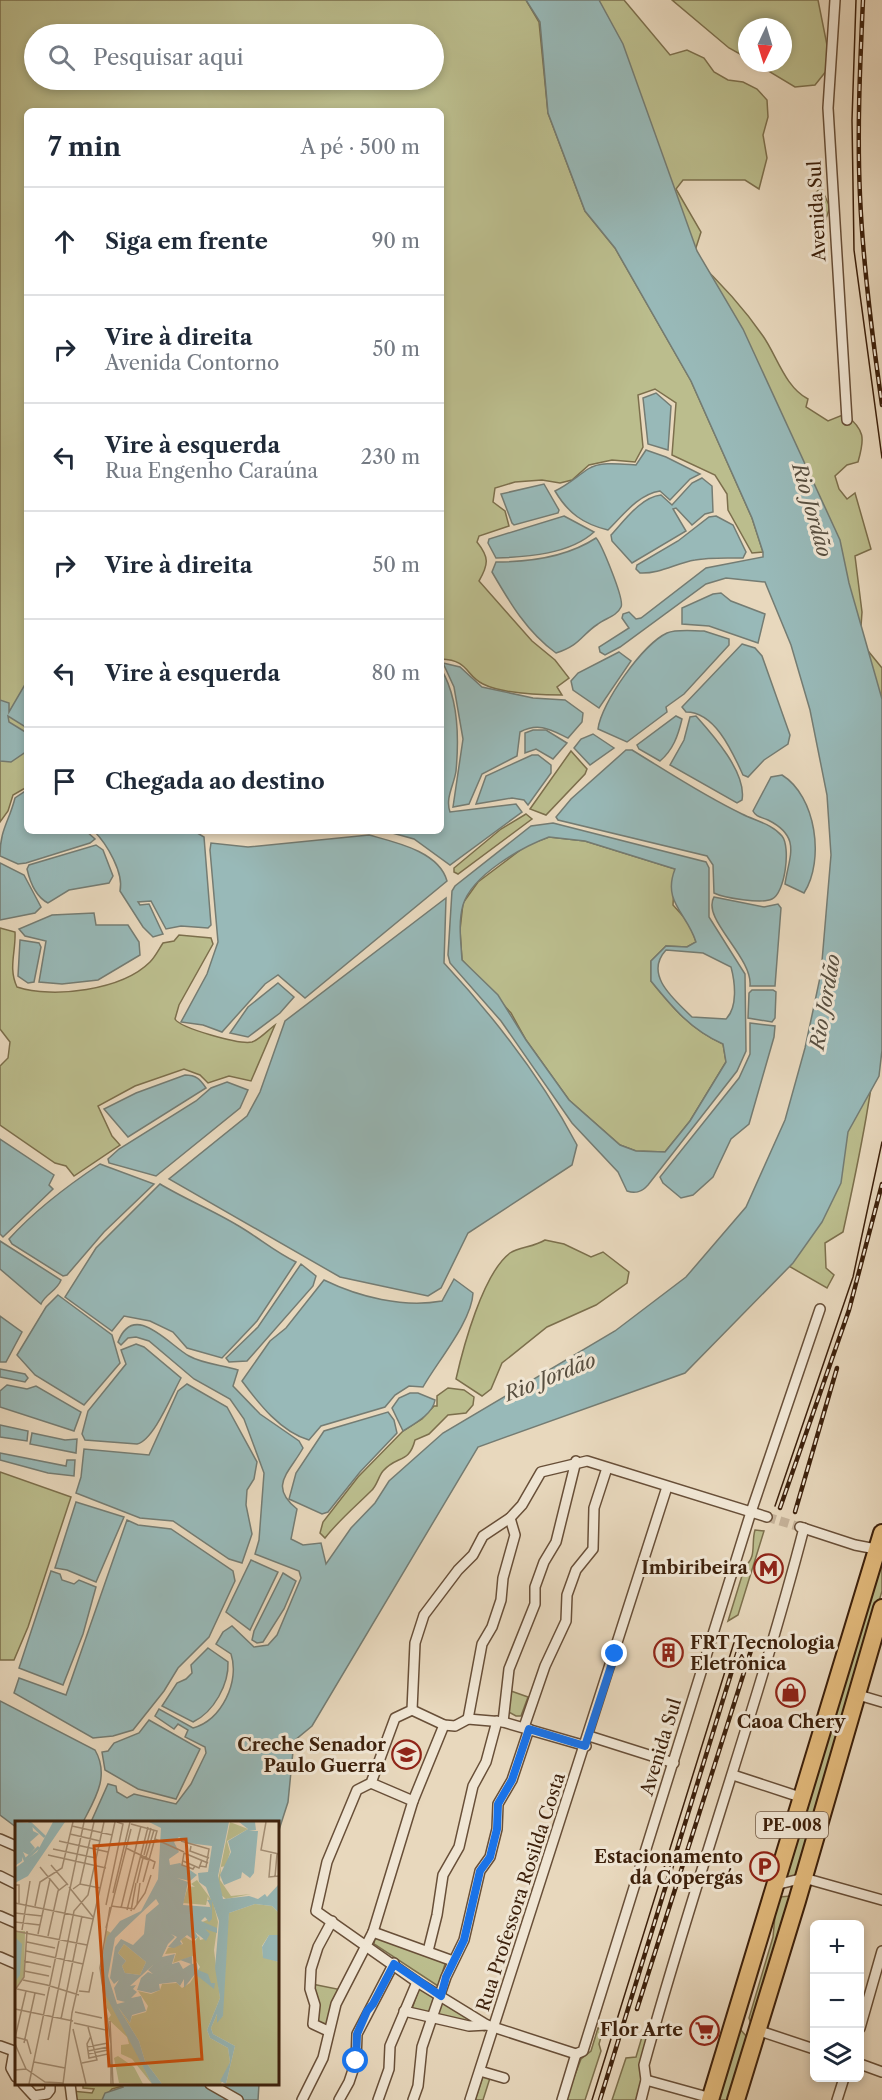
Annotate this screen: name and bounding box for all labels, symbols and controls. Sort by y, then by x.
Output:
north arrow [738,18,792,72]
search box [24,24,444,90]
icon: search [45,41,78,74]
text: Pesquisar aqui [93,44,243,71]
text: 7 min [48,131,121,163]
text: A pé · 500 m [301,135,420,159]
street label: Avenida Sul [803,160,831,263]
icon: ahead [48,225,81,258]
text: Siga em frente [105,228,268,255]
text: 90 m [372,229,420,253]
text: Vire à direita [105,324,252,351]
icon: right [48,333,81,366]
text: 50 m [373,337,420,361]
text: Avenida Contorno [105,351,279,375]
text: Vire à esquerda [105,432,280,459]
icon: left [48,441,81,474]
text: 230 m [361,445,420,469]
water label: Rio Jordão [787,458,837,560]
text: Rua Engenho Caraúna [105,459,318,483]
icon: right [48,549,81,582]
text: Vire à direita [105,552,252,579]
text: 50 m [373,553,420,577]
icon: left [48,657,81,690]
text: Vire à esquerda [105,660,280,687]
text: 80 m [372,661,420,685]
icon: arrive [48,765,81,798]
text: Chegada ao destino [105,768,325,795]
water label: Rio Jordão [804,952,845,1054]
water label: Rio Jordão [499,1348,599,1407]
metro station icon: Imbiribeira [753,1552,785,1584]
place label: Imbiribeira [641,1557,749,1579]
place label: FRT Tecnologia Eletrônica [690,1632,836,1675]
building icon: FRT Tecnologia Eletrônica [653,1637,685,1669]
route end [601,1640,627,1666]
shop icon: Caoa Chery [775,1677,807,1709]
street label: Avenida Sul [635,1696,686,1799]
place label: Caoa Chery [737,1711,846,1733]
place label: Creche Senador Paulo Guerra [237,1734,387,1777]
school or university icon: Creche Senador Paulo Guerra [391,1739,423,1771]
street label: Rua Professora Rosilda Costa [472,1770,570,2014]
road number: PE-008 [756,1812,828,1838]
inset map [15,1821,279,2085]
place label: Estacionamento da Copergás [594,1846,743,1889]
parking icon: Estacionamento da Copergás [748,1851,780,1883]
map controls [810,1920,864,2082]
button: + [810,1920,864,1974]
button: − [810,1974,864,2028]
supermarket icon: Flor Arte [688,2014,720,2046]
place label: Flor Arte [600,2019,683,2041]
button: layers [810,2028,864,2082]
route start [342,2047,368,2073]

